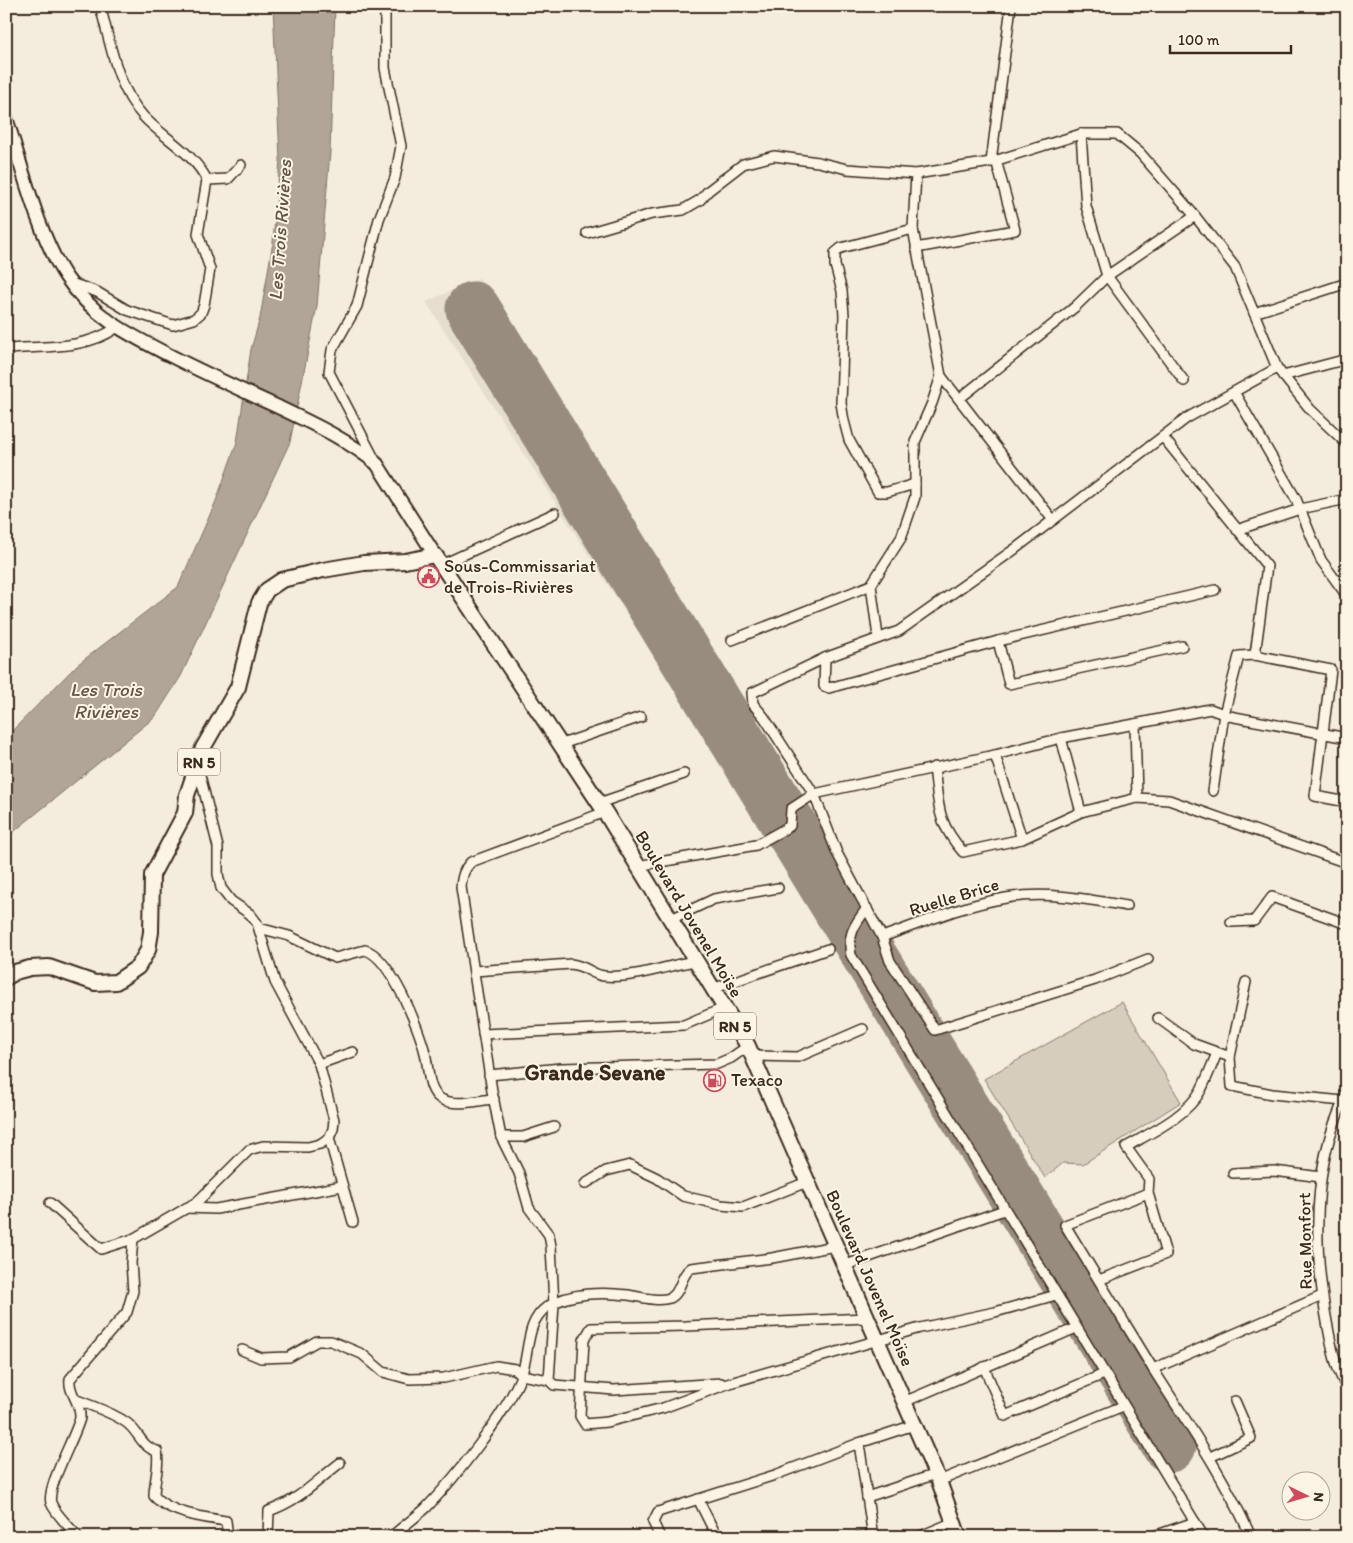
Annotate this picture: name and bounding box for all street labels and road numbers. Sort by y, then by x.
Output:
road number: RN 5 [178,749,220,776]
street label: Boulevard Jovenel Moïse [630,827,748,1001]
street label: Ruelle Brice [906,873,1002,921]
road number: RN 5 [714,1012,756,1040]
street label: Boulevard Jovenel Moïse [821,1186,919,1370]
street label: Rue Monfort [1293,1192,1317,1290]

